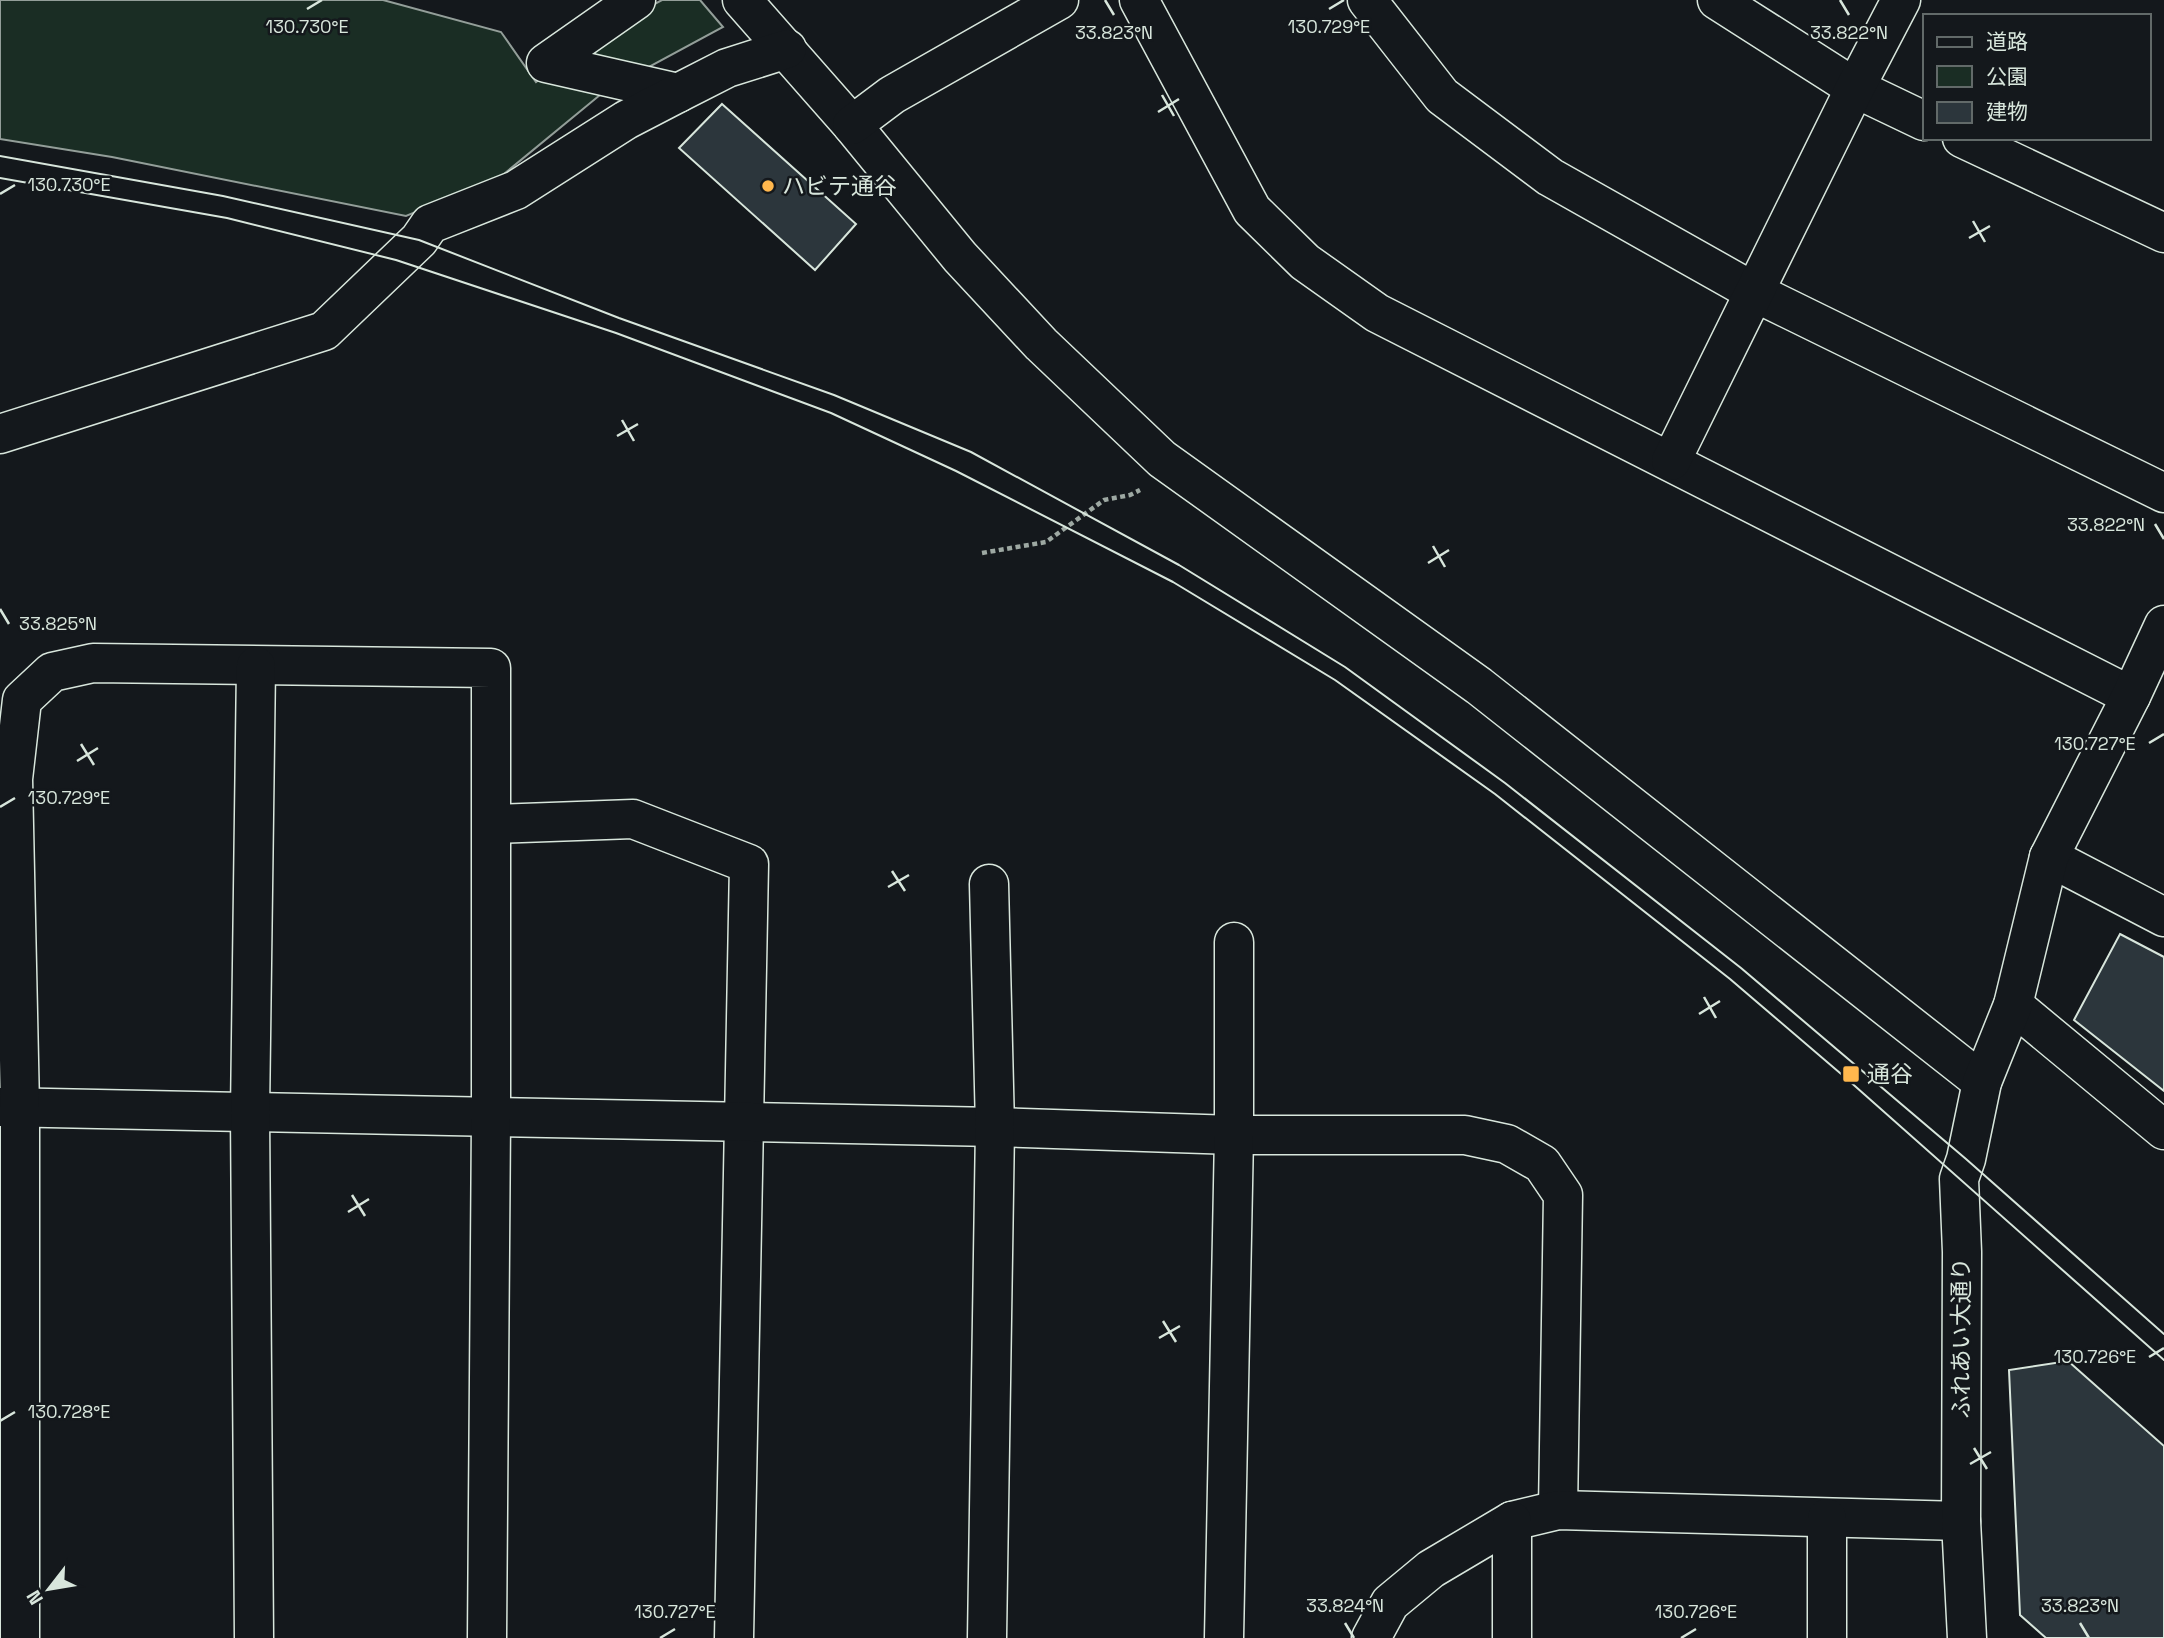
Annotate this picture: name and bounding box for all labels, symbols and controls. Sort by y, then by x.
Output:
legend [1923,14,2150,140]
text: 130.730°E [265,15,349,38]
text: 130.729°E [1288,15,1370,38]
text: 33.823°N [1075,21,1153,44]
text: 33.822°N [1810,21,1888,44]
text: 道路 [1986,28,2028,55]
text: 公園 [1986,63,2028,90]
text: 建物 [1986,98,2028,125]
place label: ハビテ通谷 [782,171,897,201]
text: 130.730°E [27,173,111,196]
marker: ハビテ通谷 [760,178,776,194]
text: 33.822°N [2067,513,2145,536]
text: 33.825°N [19,612,97,635]
text: 130.727°E [2054,732,2136,755]
text: 130.729°E [28,786,110,809]
place label: 通谷 [1867,1059,1913,1089]
marker: 通谷 [1841,1064,1861,1084]
street label: ふれあい大通り [1946,1258,1976,1419]
text: 130.726°E [2054,1345,2136,1368]
text: 130.728°E [28,1400,110,1423]
north arrow [14,1554,84,1624]
text: N [21,1586,49,1609]
text: 33.824°N [1306,1594,1384,1617]
text: 33.823°N [2041,1594,2119,1617]
text: 130.727°E [634,1600,716,1623]
text: 130.726°E [1655,1600,1737,1623]

